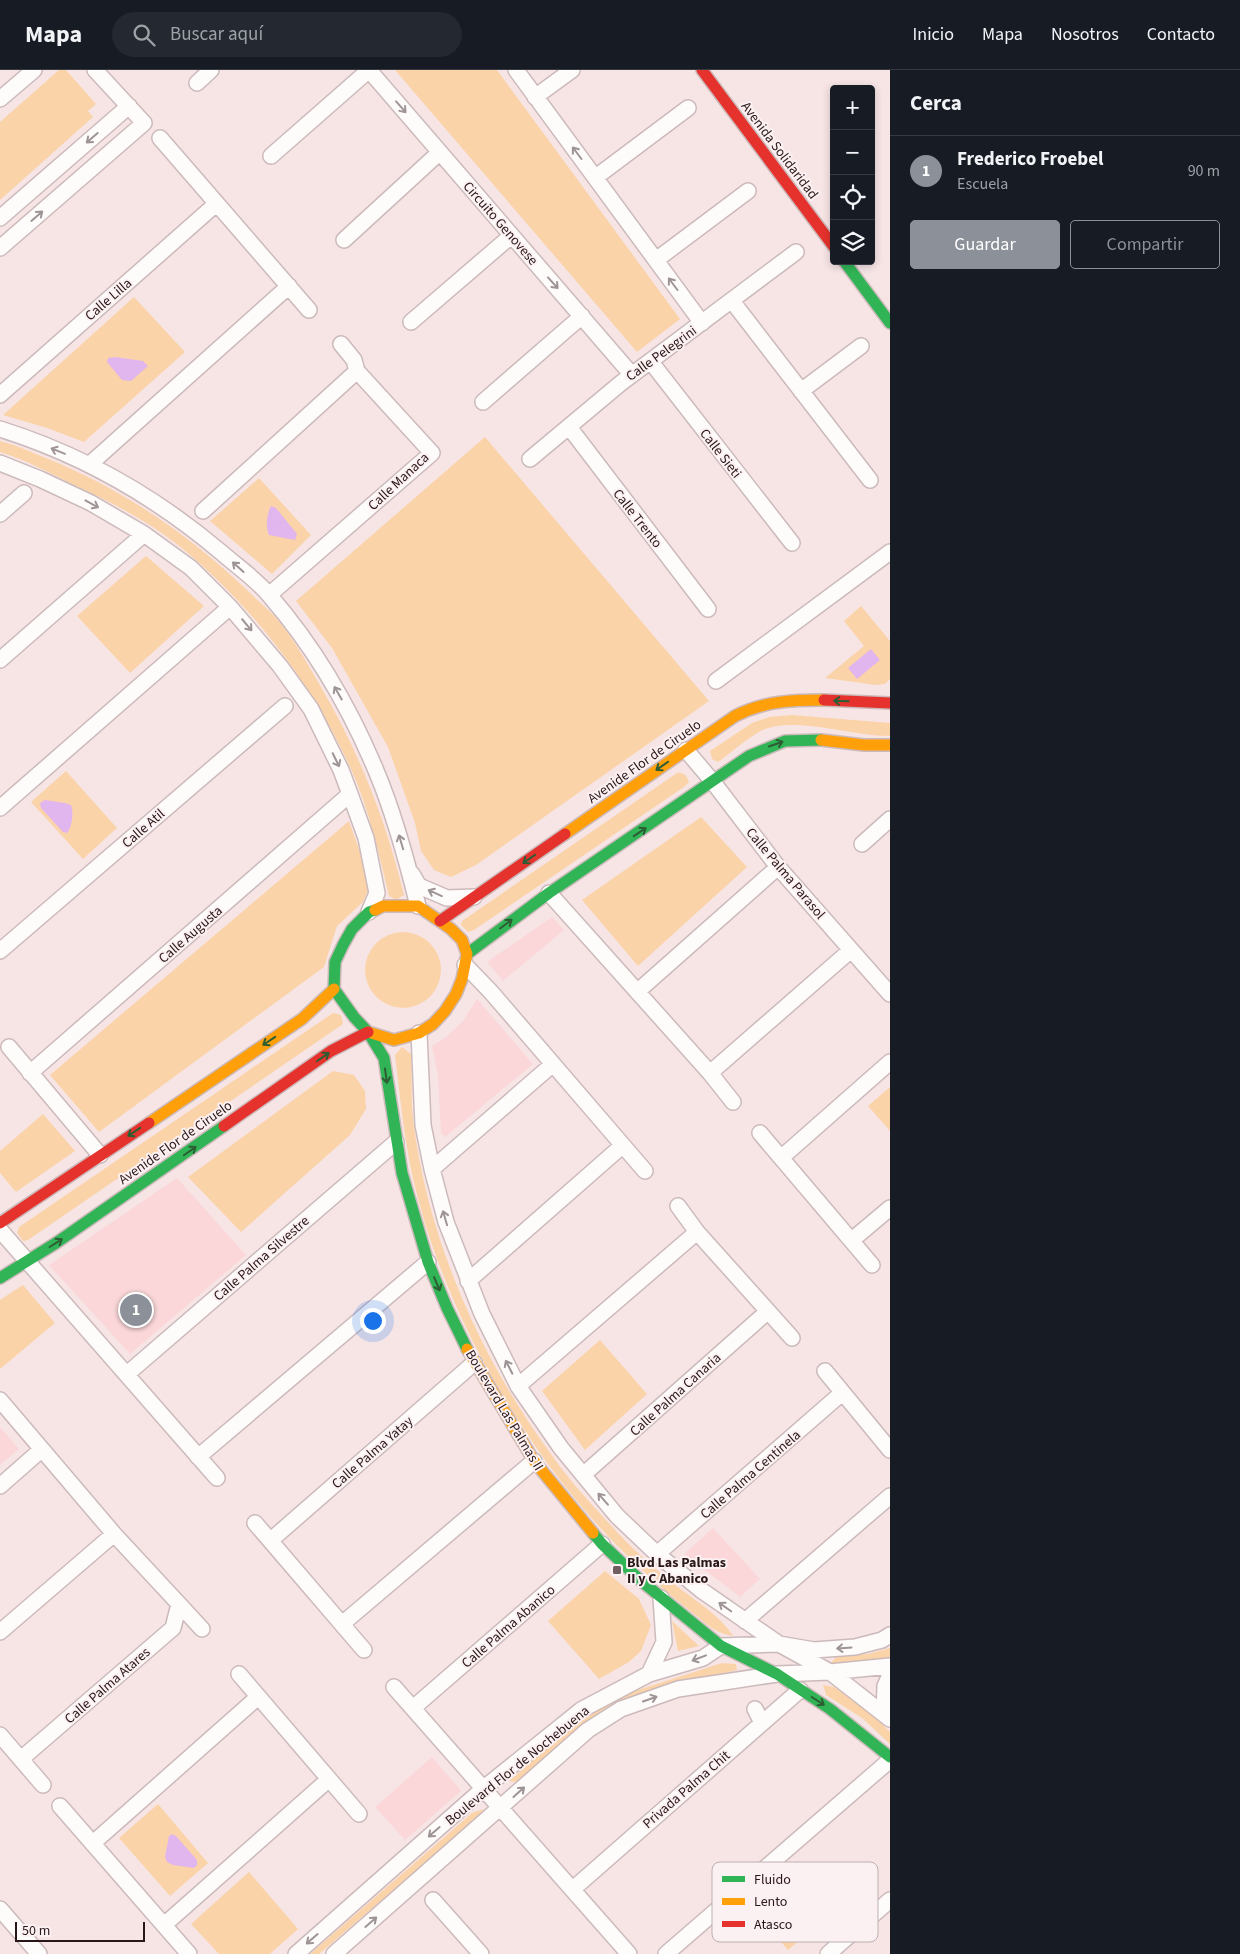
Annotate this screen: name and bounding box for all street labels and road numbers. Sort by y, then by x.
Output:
street label: Avenida Solidaridad [736,98,823,204]
street label: Circuito Genovese [458,177,542,270]
street label: Calle Lilla [81,274,136,326]
street label: Calle Pelegrini [622,321,701,386]
street label: Calle Sieti [695,425,746,483]
street label: Calle Manaca [364,448,434,515]
street label: Calle Trento [608,485,667,552]
street label: Avenide Flor de Ciruelo [584,715,706,809]
street label: Calle Atil [118,804,170,853]
street label: Calle Palma Parasol [741,823,830,924]
street label: Calle Augusta [154,901,227,968]
street label: Avenide Flor de Ciruelo [115,1096,237,1190]
street label: Calle Palma Silvestre [209,1211,314,1306]
street label: Boulevard Las Palmas II [460,1346,548,1475]
street label: Calle Palma Canaria [626,1348,726,1441]
street label: Calle Palma Yatay [328,1411,418,1494]
street label: Calle Palma Centinela [696,1425,805,1524]
street label: Calle Palma Abanico [457,1580,560,1673]
street label: Calle Palma Atares [60,1643,155,1729]
street label: Boulevard Flor de Nochebuena [441,1701,594,1830]
street label: Privada Palma Chit [638,1746,735,1834]

